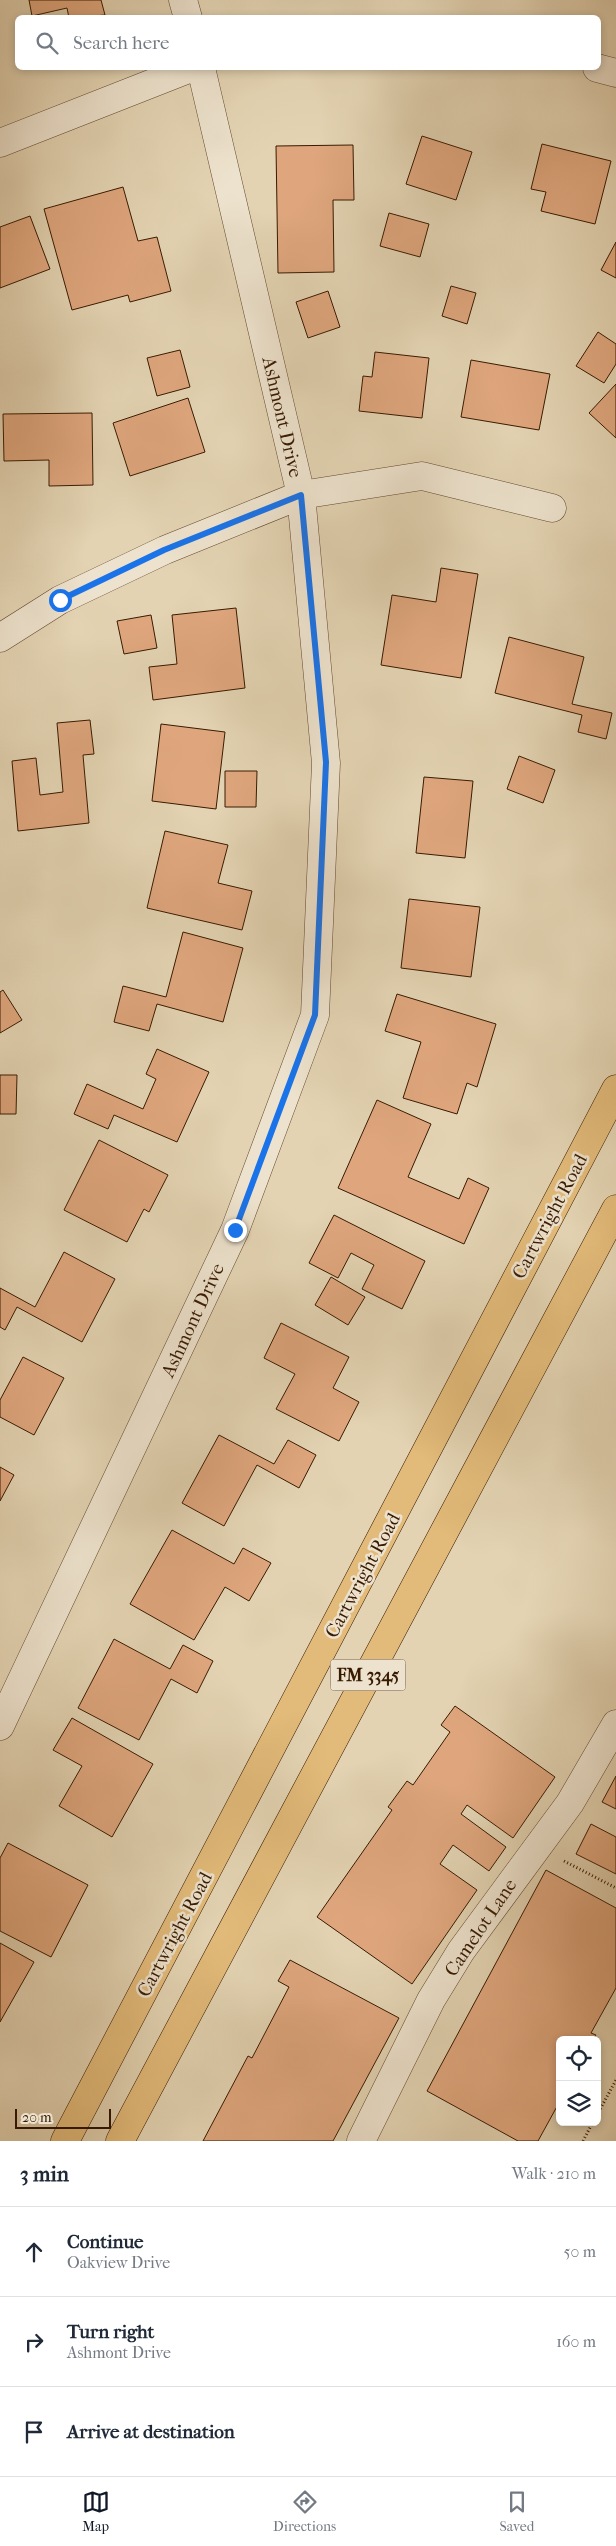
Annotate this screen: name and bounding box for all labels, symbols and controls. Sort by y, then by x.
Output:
search box [15,15,601,70]
icon: search [33,29,61,57]
text: Search here [73,32,169,54]
street label: Ashmont Drive [257,354,307,480]
route start [49,589,72,612]
street label: Cartwright Road [508,1150,592,1283]
route end [224,1219,247,1242]
street label: Ashmont Drive [156,1260,229,1382]
street label: Cartwright Road [321,1509,405,1642]
road number: FM 3345 [330,1660,406,1690]
street label: Cartwright Road [133,1868,217,2001]
street label: Camelot Lane [440,1875,521,1980]
map controls [556,2036,601,2126]
button: locate [556,2036,601,2081]
button: layers [556,2081,601,2126]
scale bar [15,2106,111,2129]
text: 20 m [22,2109,52,2126]
text: 3 min [20,2162,69,2186]
text: Walk · 210 m [512,2164,596,2183]
text: Continue [67,2231,143,2253]
icon: ahead [20,2238,48,2266]
text: 50 m [564,2242,596,2261]
text: Oakview Drive [67,2253,170,2272]
text: Turn right [67,2321,154,2343]
icon: right [20,2328,48,2356]
text: 160 m [556,2332,596,2351]
text: Ashmont Drive [67,2343,171,2362]
icon: arrive [20,2418,48,2446]
text: Arrive at destination [67,2421,235,2443]
tab: Map [82,2488,110,2535]
tab: Directions [273,2488,336,2535]
tab: Saved [500,2488,534,2535]

